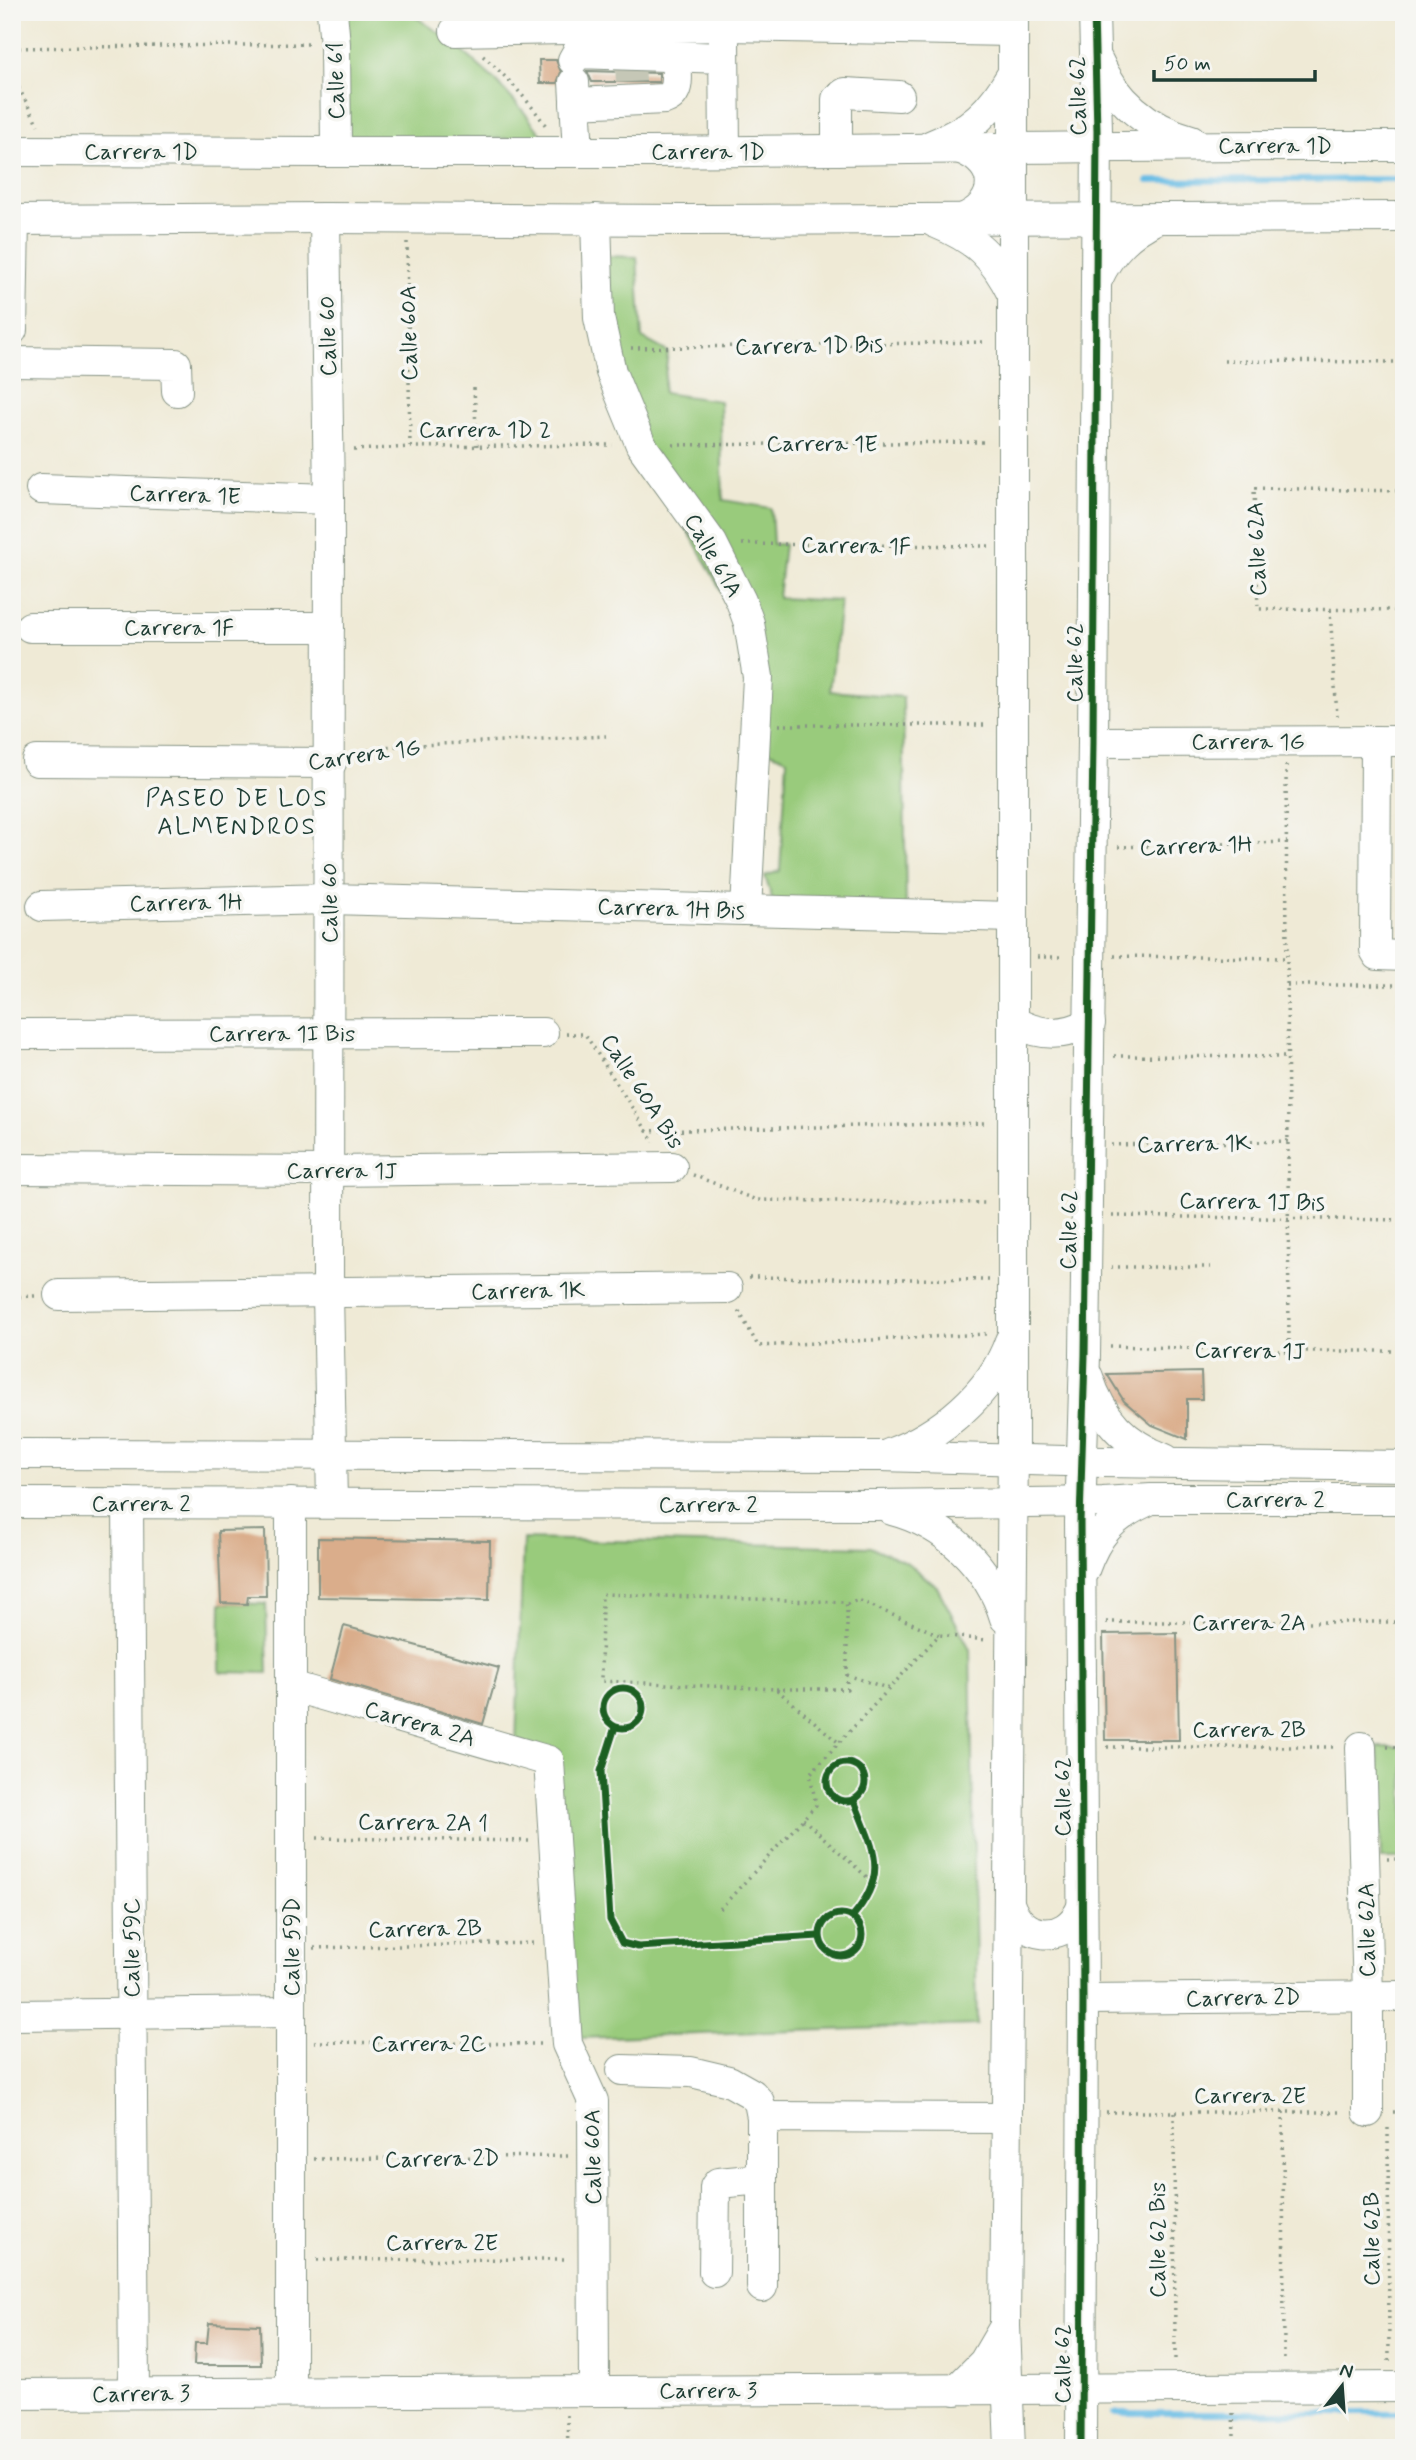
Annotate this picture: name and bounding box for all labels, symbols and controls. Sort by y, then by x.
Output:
scale bar [1154,38,1314,82]
street label: Calle 61 [321,42,353,120]
text: 50 m [1164,50,1211,78]
street label: Calle 62 [1063,56,1095,136]
street label: Carrera 1D [1218,132,1332,162]
street label: Carrera 1D [84,138,198,168]
street label: Carrera 1D [651,138,765,168]
street label: Calle 60A [394,285,426,381]
street label: Calle 60 [313,295,345,377]
street label: Carrera 1D Bis [735,331,884,363]
street label: Carrera 1D 2 [419,416,551,446]
street label: Carrera 1E [766,430,878,460]
street label: Carrera 1E [129,479,241,513]
street label: Calle 62A [1241,501,1275,597]
street label: Calle 61A [676,509,748,603]
street label: Carrera 1F [801,531,911,563]
street label: Carrera 1F [124,614,234,644]
street label: Calle 62 [1061,623,1091,703]
street label: Carrera 1G [1191,728,1305,758]
street label: Carrera 1G [306,733,422,779]
district label: PASEO DE LOS ALMENDROS [146,784,328,843]
street label: Carrera 1H [1139,830,1253,864]
street label: Calle 60 [316,863,346,943]
street label: Carrera 1H [129,888,243,920]
street label: Carrera 1H Bis [597,892,745,928]
street label: Carrera 1I Bis [209,1020,355,1050]
street label: Calle 60A Bis [593,1029,690,1156]
street label: Carrera 1K [1137,1129,1252,1161]
street label: Carrera 1J [286,1157,398,1187]
street label: Carrera 1J Bis [1179,1187,1325,1219]
street label: Calle 62 [1054,1190,1086,1270]
street label: Carrera 1K [471,1276,586,1308]
street label: Carrera 1J [1194,1336,1306,1368]
street label: Carrera 2 [1225,1486,1325,1516]
street label: Carrera 2 [91,1490,191,1520]
street label: Carrera 2 [658,1491,758,1521]
street label: Carrera 2A [1192,1609,1306,1639]
street label: Carrera 2A [360,1695,478,1755]
street label: Carrera 2B [1192,1716,1306,1746]
street label: Calle 62 [1049,1757,1079,1837]
street label: Carrera 2A 1 [358,1808,488,1840]
street label: Calle 62A [1352,1882,1384,1978]
street label: Calle 59D [278,1897,308,1997]
street label: Calle 59C [118,1898,148,1998]
street label: Carrera 2B [368,1914,482,1946]
street label: Carrera 2D [1185,1983,1301,2015]
street label: Carrera 2C [371,2030,487,2060]
street label: Carrera 2E [1194,2082,1306,2112]
street label: Calle 60A [578,2109,610,2205]
street label: Carrera 2D [384,2144,500,2176]
street label: Calle 62 Bis [1144,2182,1174,2298]
street label: Calle 62B [1358,2192,1388,2286]
street label: Carrera 2E [386,2229,498,2259]
street label: Calle 62 [1049,2324,1079,2404]
north arrow [1308,2352,1378,2422]
text: N [1337,2357,1356,2385]
street label: Carrera 3 [659,2377,757,2407]
street label: Carrera 3 [92,2379,190,2411]

